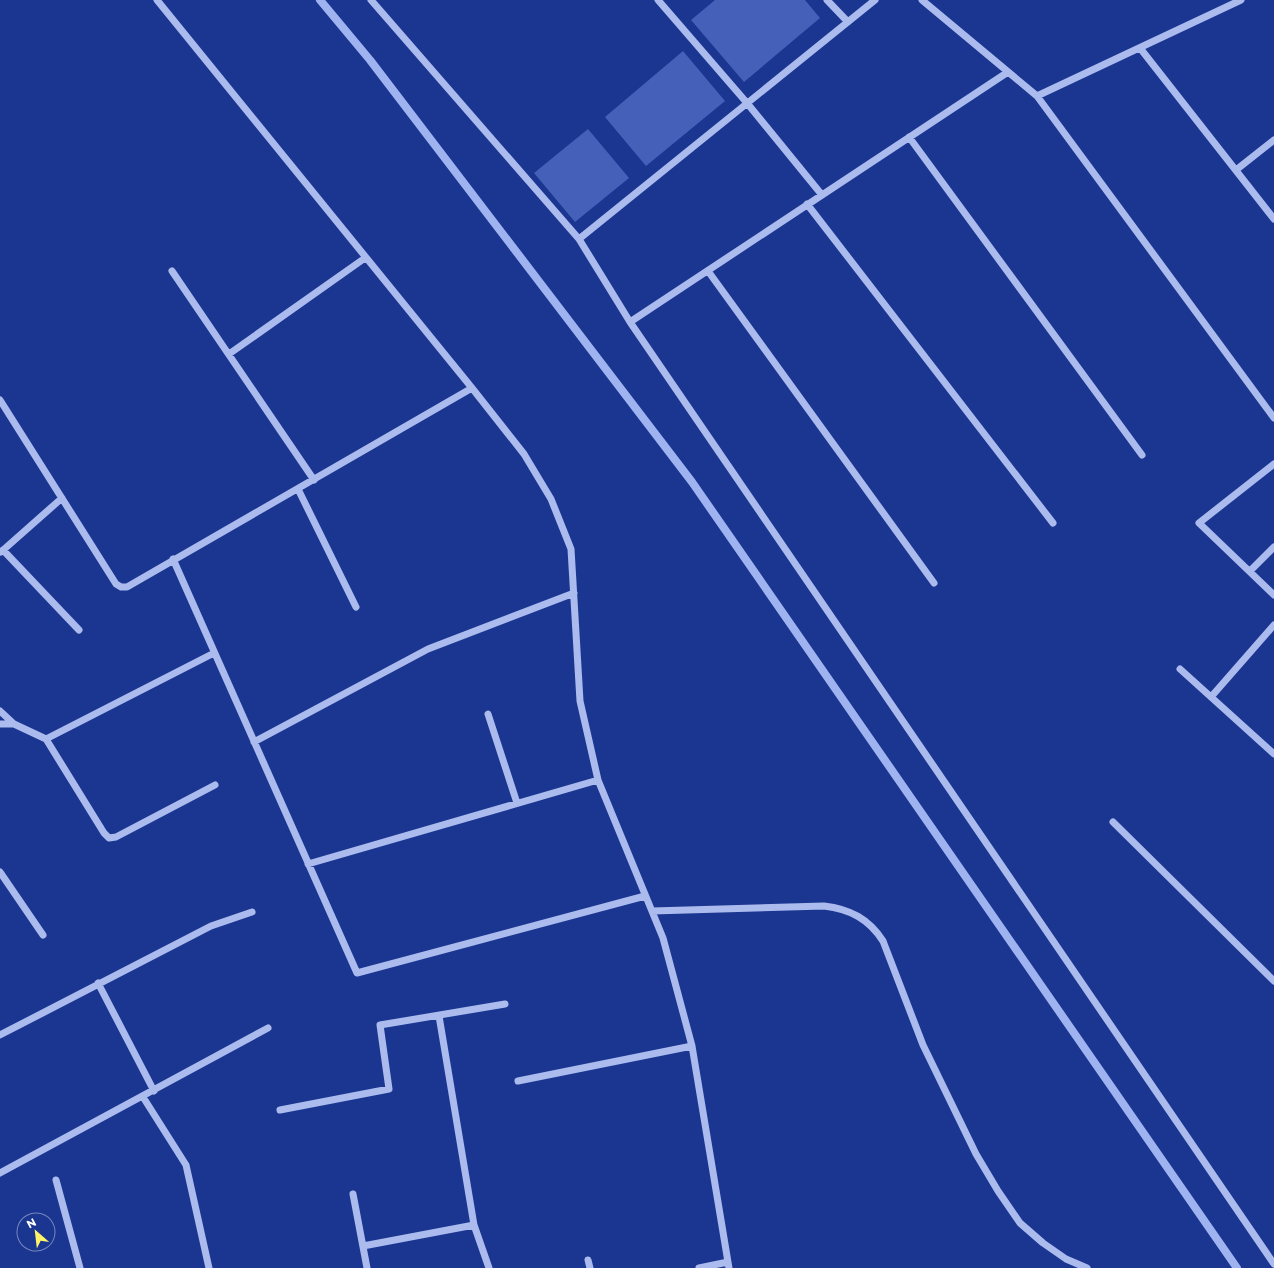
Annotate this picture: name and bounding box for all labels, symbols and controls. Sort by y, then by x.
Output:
north arrow [16,1212,56,1252]
text: N [24,1215,39,1231]

